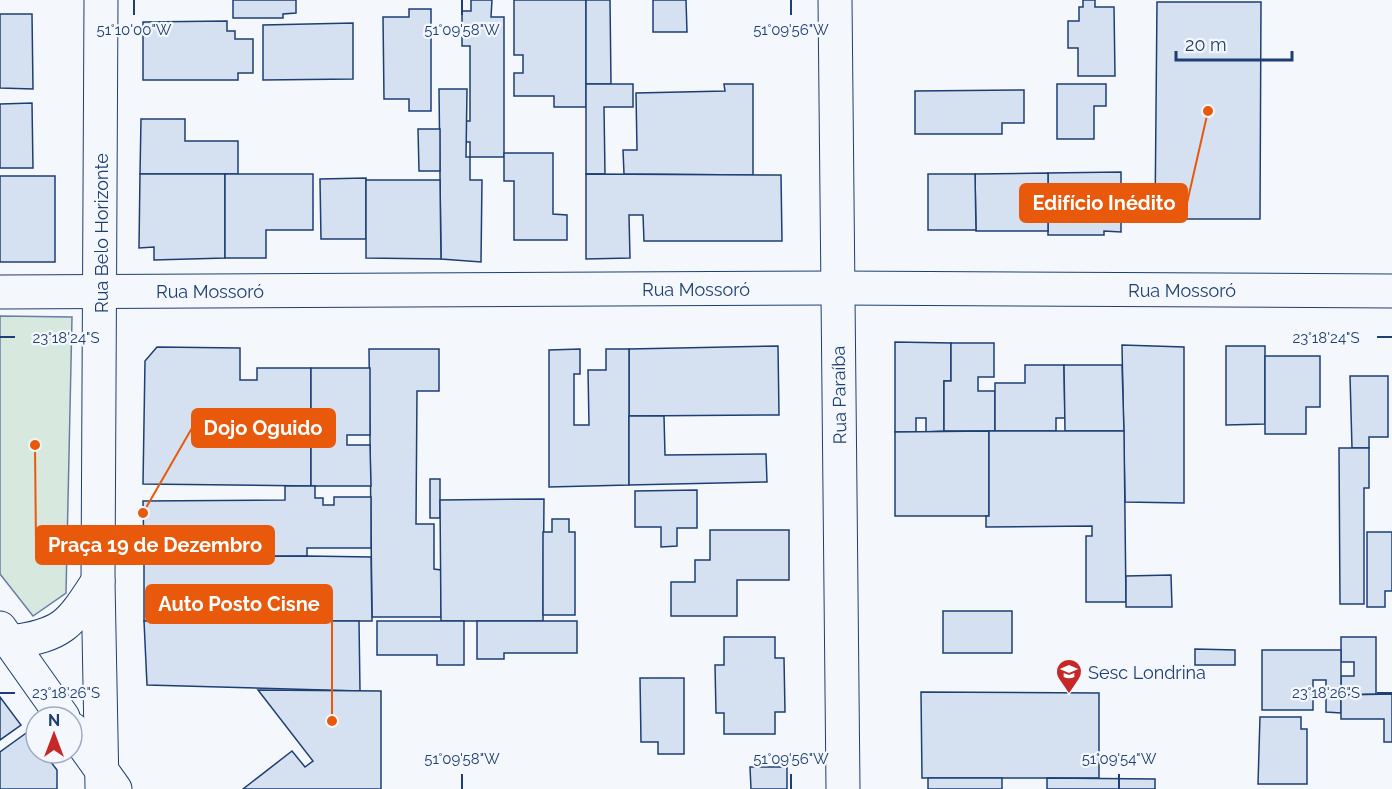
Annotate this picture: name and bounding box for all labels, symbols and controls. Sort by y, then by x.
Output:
text: 51°10'00"W [96,21,172,39]
text: 51°09'58"W [424,21,500,39]
text: 51°09'56"W [753,21,829,39]
scale bar [1176,24,1292,62]
text: 20 m [1185,34,1227,55]
street label: Rua Belo Horizonte [91,153,112,313]
callout: Edifício Inédito [1020,184,1187,222]
text: Edifício Inédito [1032,191,1176,215]
street label: Rua Mossoró [642,279,750,300]
street label: Rua Mossoró [1128,280,1236,301]
street label: Rua Mossoró [156,281,264,302]
text: 23°18'24"S [32,329,100,347]
text: 23°18'24"S [1292,329,1360,347]
street label: Rua Paraíba [828,346,850,444]
callout: Dojo Oguido [192,409,335,447]
text: Dojo Oguido [204,416,322,440]
callout: Praça 19 de Dezembro [36,526,274,564]
text: Praça 19 de Dezembro [48,533,262,557]
callout: Auto Posto Cisne [146,585,332,623]
text: Auto Posto Cisne [158,592,320,616]
school or university icon: Sesc Londrina [1054,657,1084,695]
place label: Sesc Londrina [1088,662,1206,683]
text: 23°18'26"S [32,684,100,702]
text: 23°18'26"S [1292,684,1360,702]
north arrow [24,705,84,765]
text: N [48,711,60,730]
text: 51°09'58"W [424,750,500,768]
text: 51°09'56"W [753,750,829,768]
text: 51°09'54"W [1082,750,1157,768]

